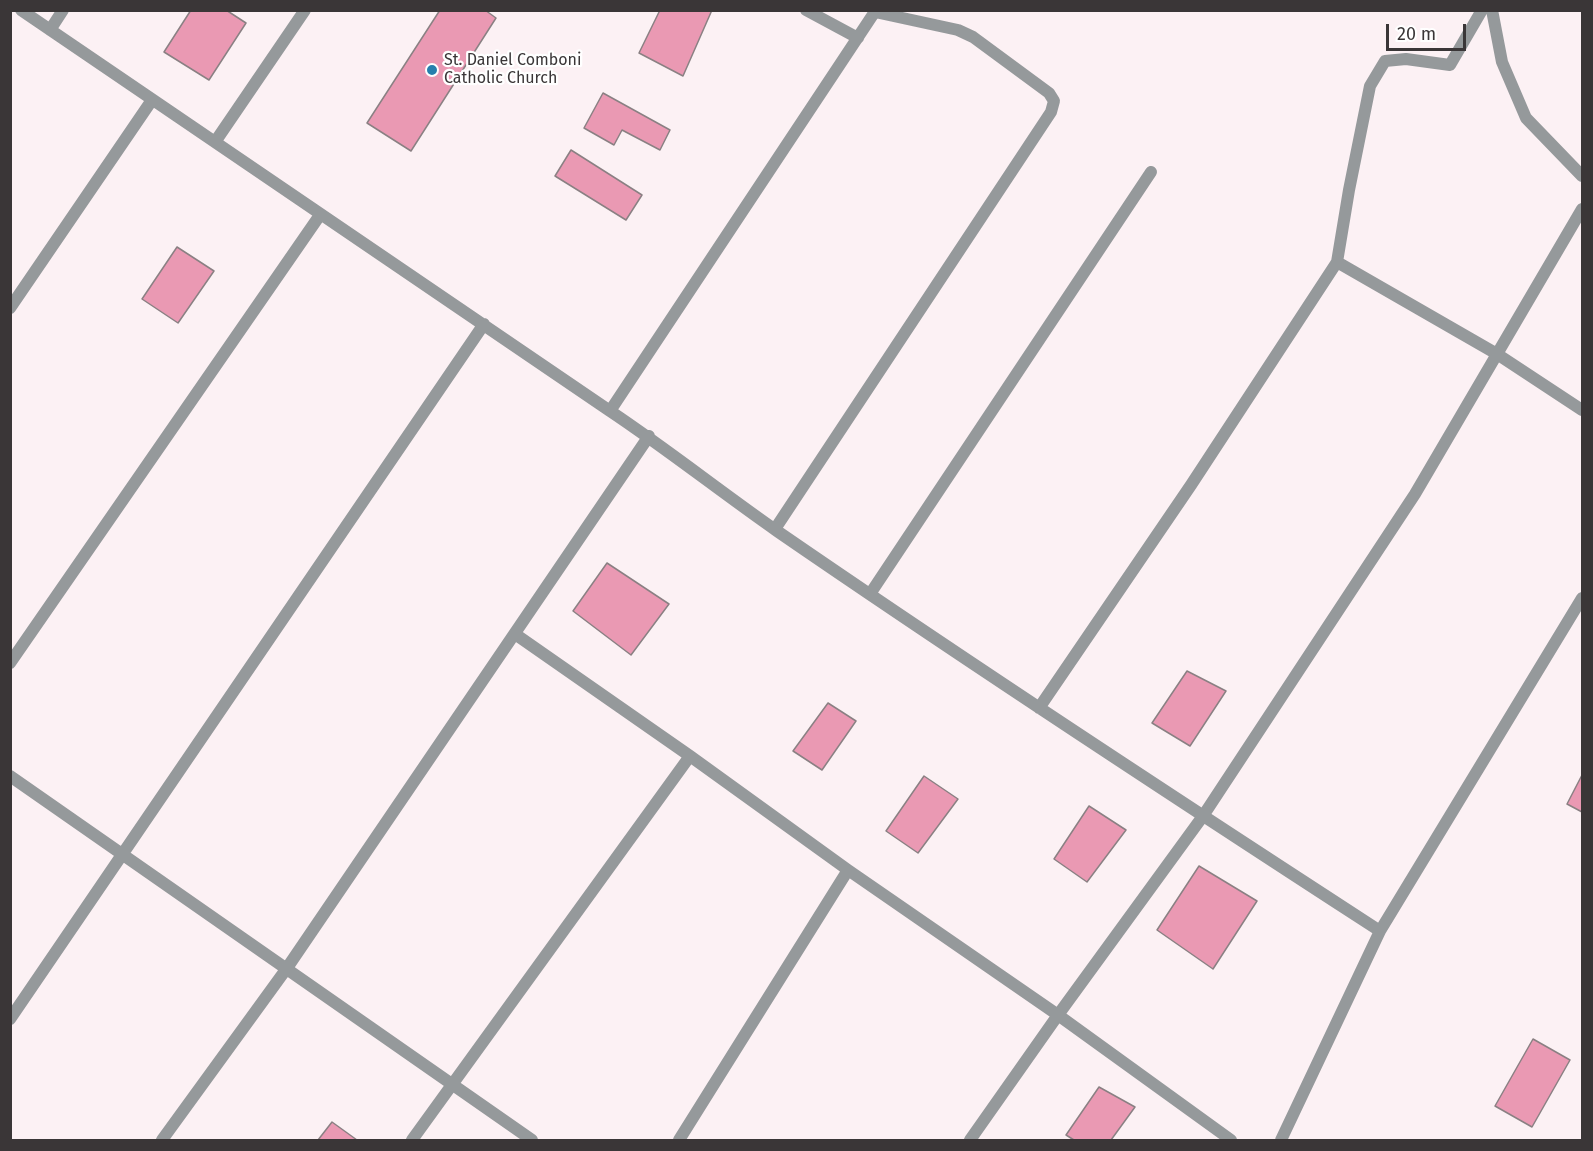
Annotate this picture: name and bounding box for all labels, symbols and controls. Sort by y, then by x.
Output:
scale bar [1389,12,1468,50]
text: 20 m [1397,23,1436,45]
place label: St. Daniel Comboni Catholic Church [444,51,581,89]
marker: St. Daniel Comboni Catholic Church [425,63,439,77]

